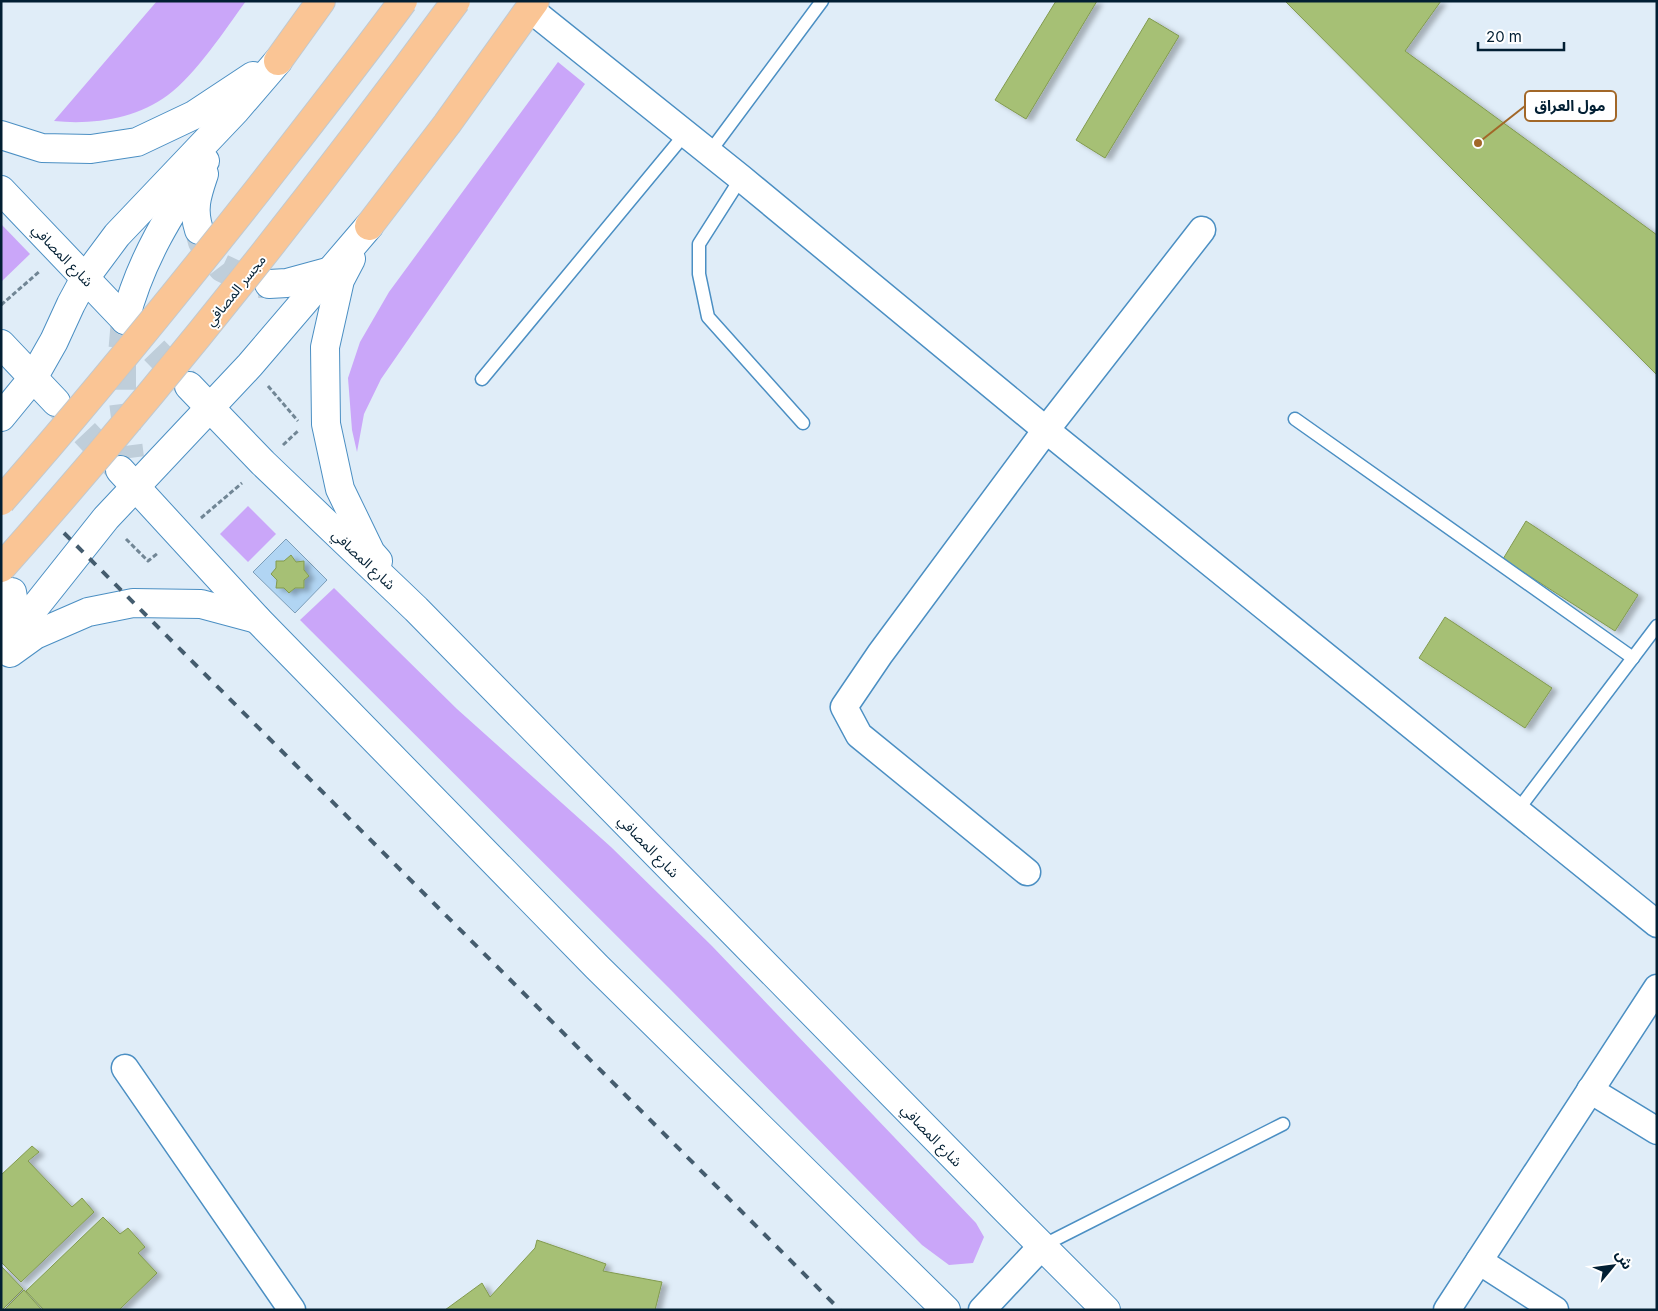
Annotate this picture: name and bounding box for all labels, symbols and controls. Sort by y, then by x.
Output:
scale bar [1478,20,1564,52]
text: 20 m [1486,27,1522,46]
callout: مول العراق [1525,91,1616,121]
text: مول العراق [1534,96,1606,115]
street label: شارع المصافي [27,220,97,292]
street label: مجسر المصافي [201,251,271,331]
street label: شارع المصافي [327,525,399,595]
street label: شارع المصافي [613,811,683,883]
street label: شارع المصافي [896,1100,966,1172]
north arrow [1588,1241,1638,1291]
text: ش [1613,1247,1637,1272]

